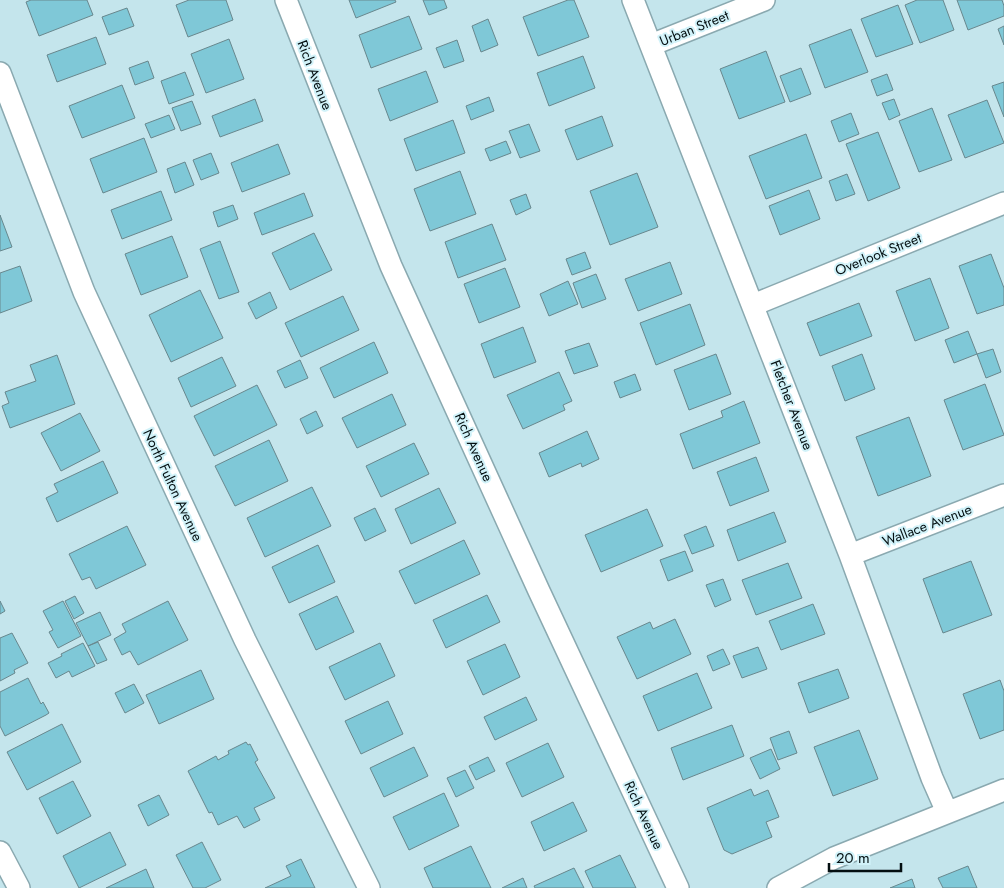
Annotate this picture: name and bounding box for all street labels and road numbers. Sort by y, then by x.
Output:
street label: Urban Street [656,5,732,51]
street label: Rich Avenue [293,37,337,113]
street label: Overlook Street [832,227,925,280]
street label: Fletcher Avenue [766,357,818,453]
street label: Rich Avenue [450,409,498,485]
street label: North Fulton Avenue [138,426,208,544]
street label: Wallace Avenue [879,499,975,551]
street label: Rich Avenue [619,778,669,852]

